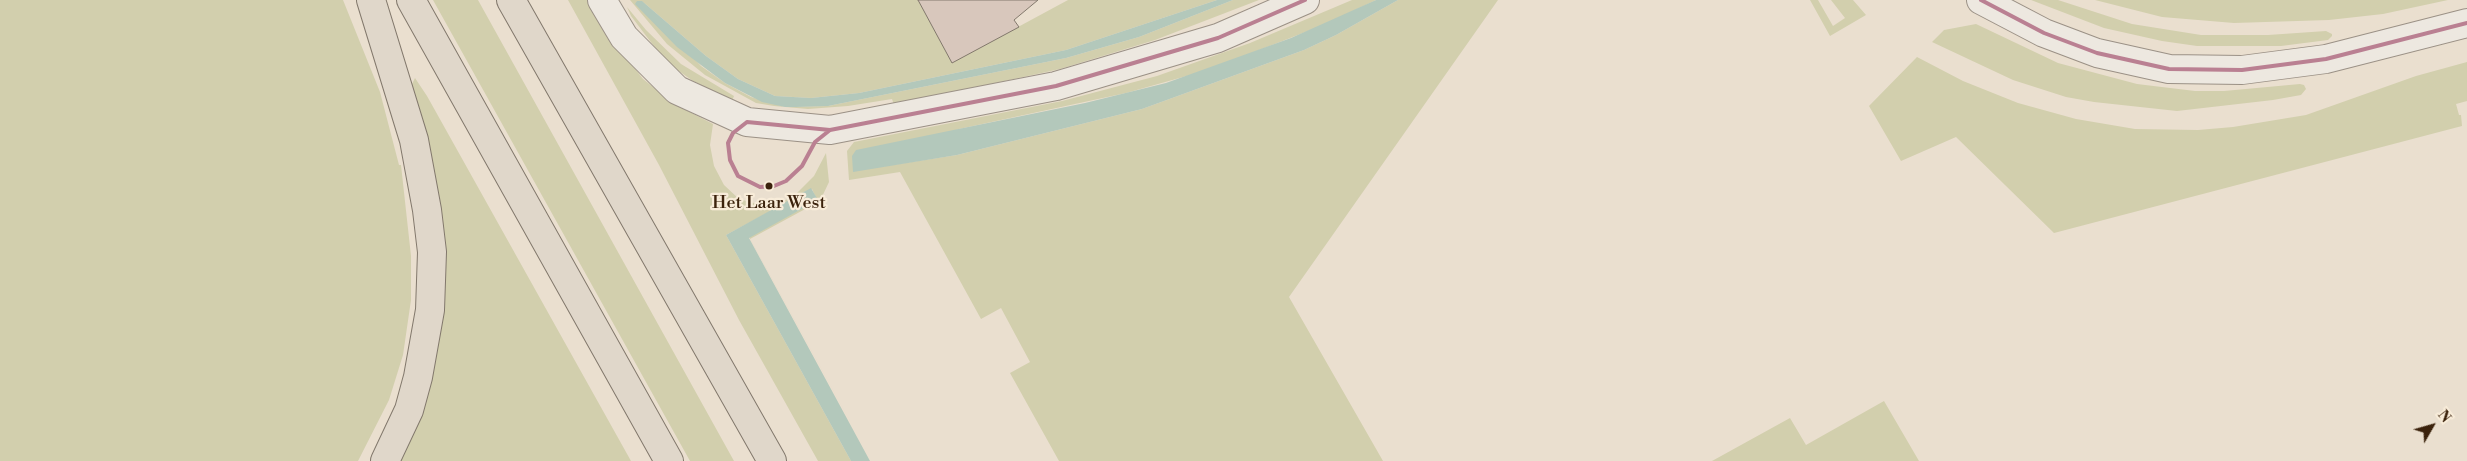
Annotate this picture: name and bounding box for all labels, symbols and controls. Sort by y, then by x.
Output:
marker: Het Laar West [764,181,774,191]
place label: Het Laar West [712,193,826,215]
north arrow [2407,401,2457,451]
text: N [2433,407,2454,427]

